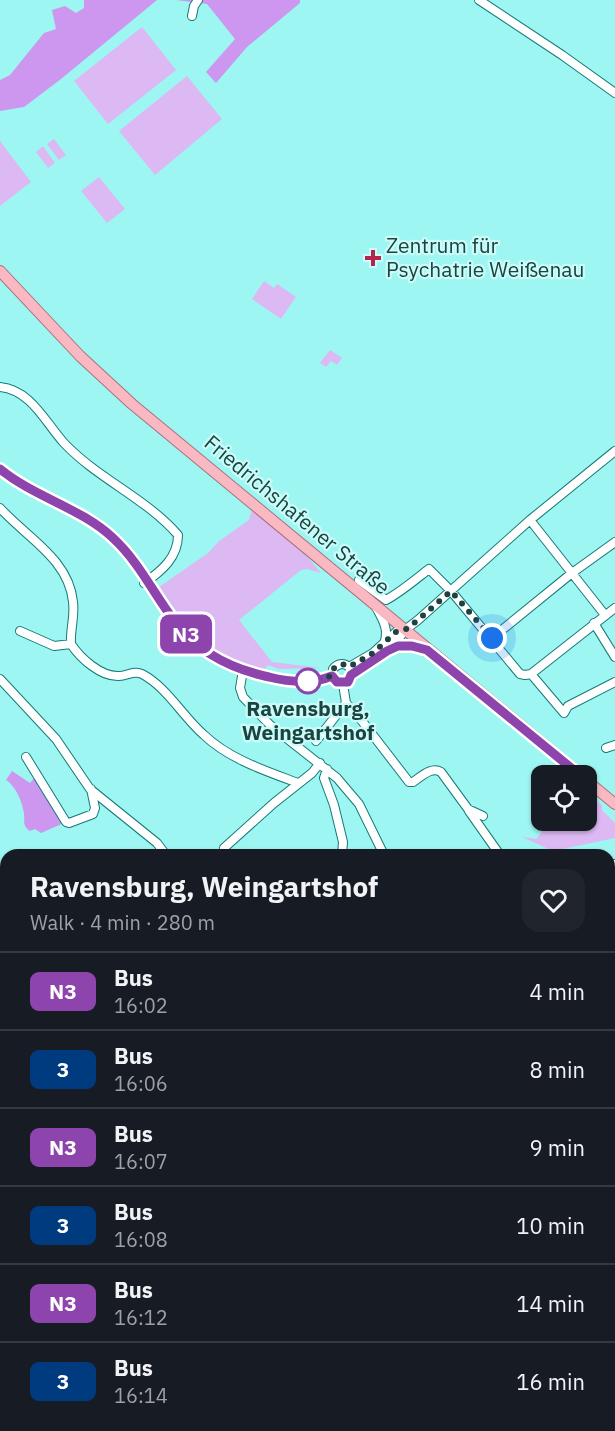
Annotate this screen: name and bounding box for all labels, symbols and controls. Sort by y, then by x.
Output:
place label: Zentrum für Psychatrie Weißenau [386,231,584,283]
marker: Zentrum für Psychatrie Weißenau [364,249,382,267]
street label: Friedrichshafener Straße [199,428,396,600]
line badge: N3 [159,614,213,654]
text: N3 [172,620,200,648]
your location [477,623,507,653]
marker: Ravensburg, Weingartshof [295,668,321,694]
place label: Ravensburg, Weingartshof [242,694,375,746]
map controls [531,765,597,831]
button: locate [531,765,597,831]
text: Ravensburg, Weingartshof [30,868,378,905]
button: heart [522,869,585,932]
text: Walk · 4 min · 280 m [30,909,215,936]
text: Bus [114,963,153,992]
text: N3 [49,977,77,1005]
text: 4 min [529,977,585,1006]
text: 16:02 [114,992,168,1019]
text: Bus [114,1041,153,1070]
text: 3 [57,1055,69,1083]
text: 8 min [529,1055,585,1084]
text: 16:06 [114,1070,168,1097]
text: Bus [114,1119,153,1148]
text: N3 [49,1133,77,1161]
text: 9 min [529,1133,585,1162]
text: 16:07 [114,1148,168,1175]
text: Bus [114,1197,153,1226]
text: 3 [57,1211,69,1239]
text: 10 min [516,1211,585,1240]
text: 16:08 [114,1226,168,1253]
text: Bus [114,1275,153,1304]
text: N3 [49,1289,77,1317]
text: 14 min [516,1289,585,1318]
text: 16:12 [114,1304,168,1331]
text: Bus [114,1353,153,1382]
text: 3 [57,1367,69,1395]
text: 16 min [516,1367,585,1396]
text: 16:14 [114,1382,168,1409]

